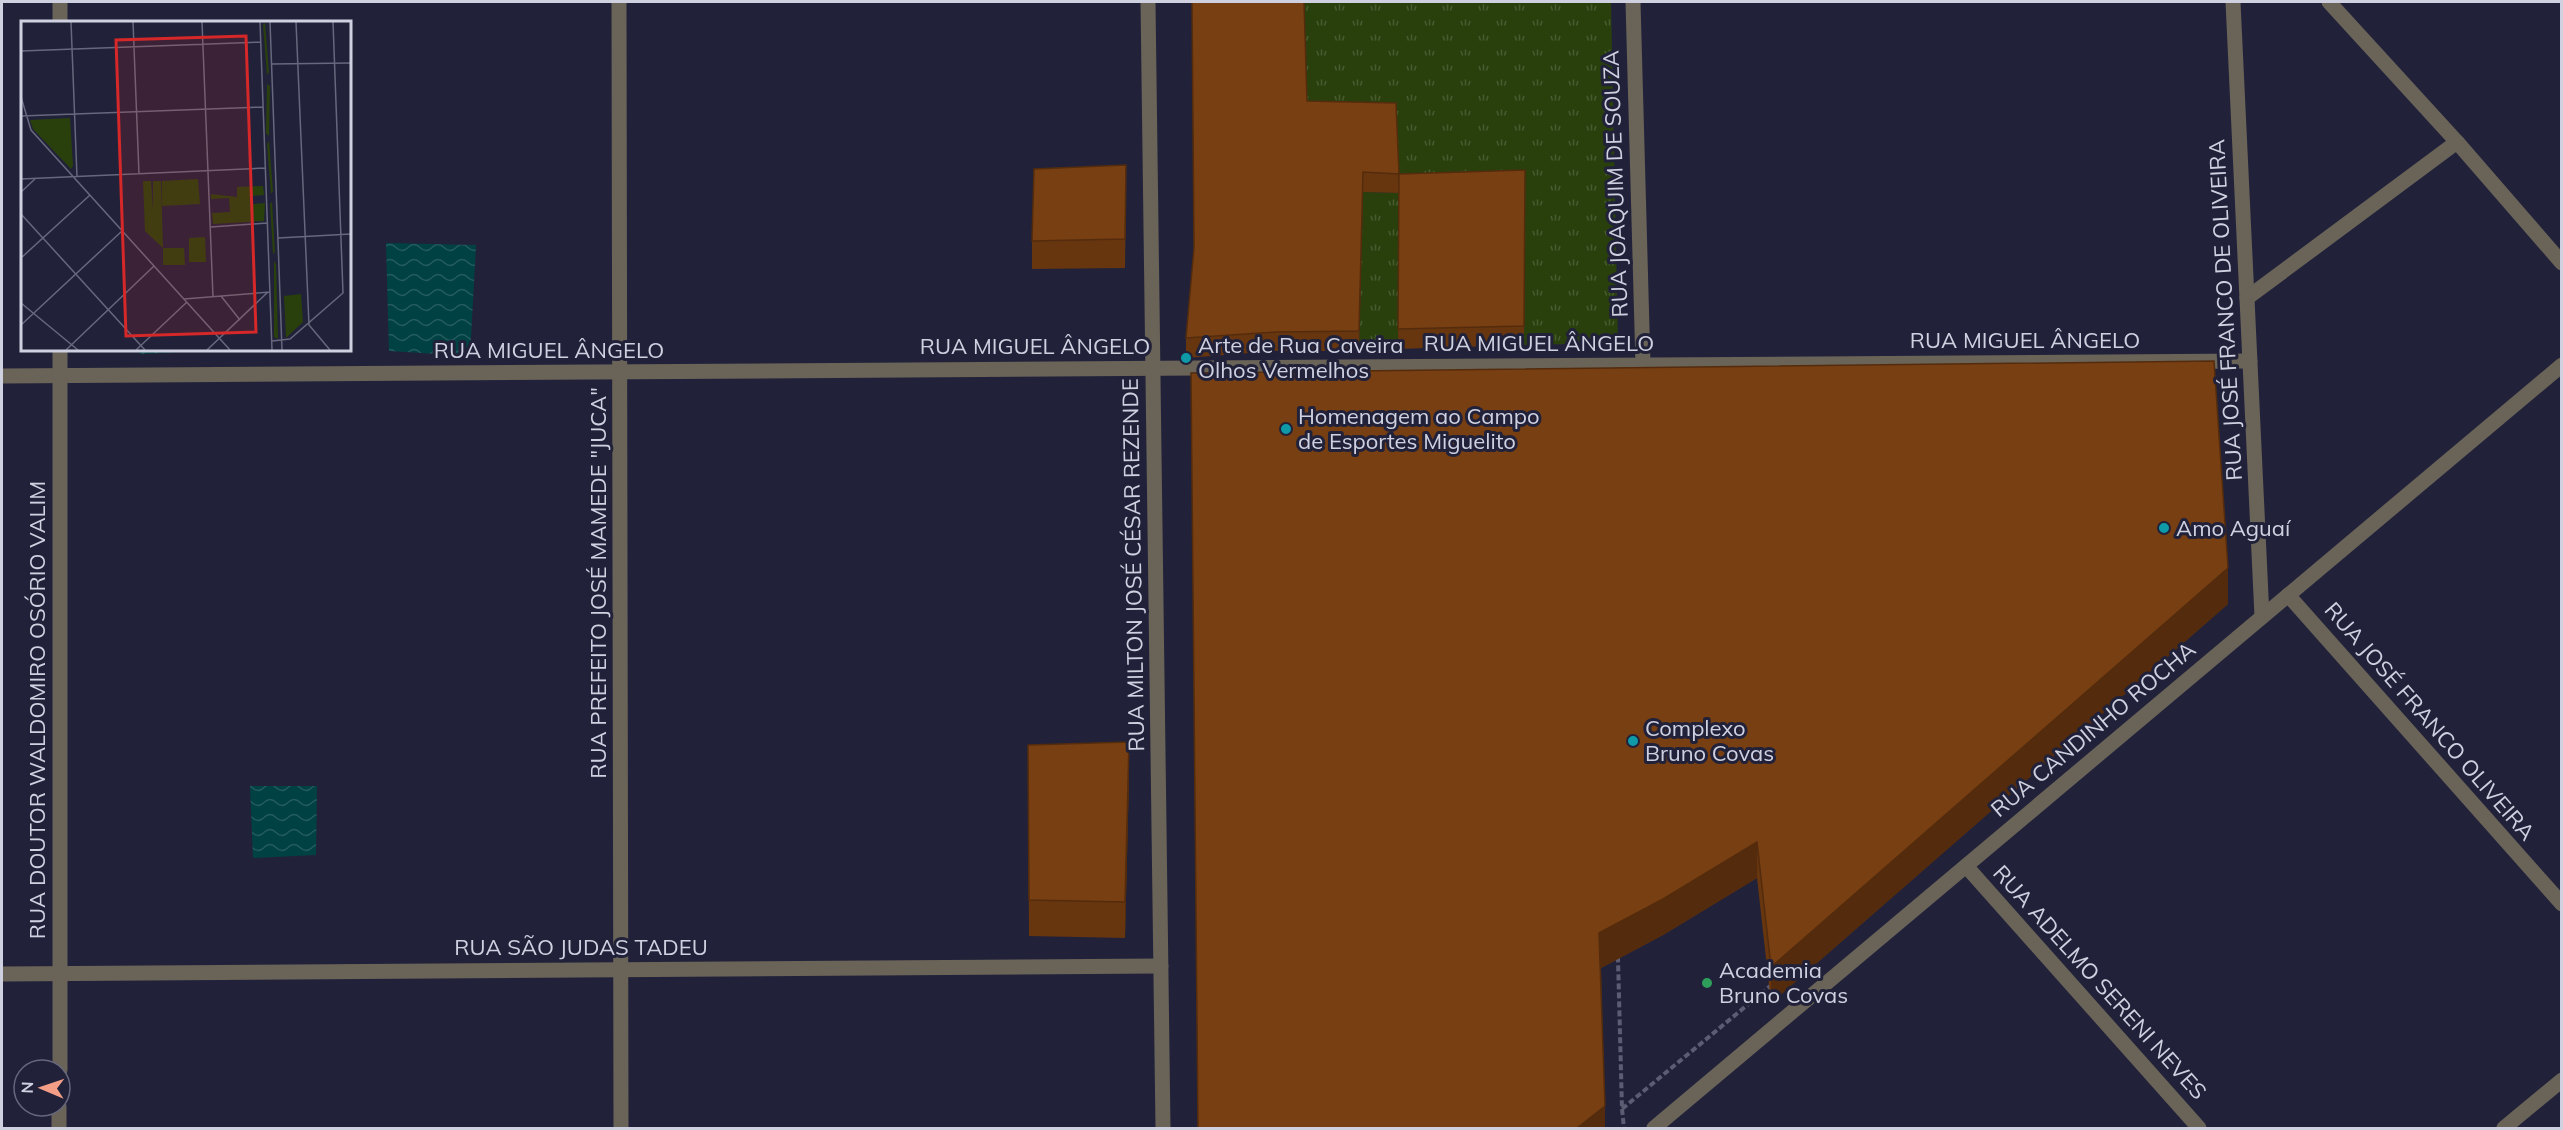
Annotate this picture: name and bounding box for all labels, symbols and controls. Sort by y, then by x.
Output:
inset map [21,21,351,351]
street label: RUA JOAQUIM DE SOUZA [1596,50,1634,318]
street label: RUA JOSÉ FRANCO DE OLIVEIRA [2202,139,2248,481]
street label: RUA MIGUEL ÂNGELO [1910,326,2140,354]
street label: RUA MIGUEL ÂNGELO [1424,329,1654,357]
place label: Arte de Rua Caveira Olhos Vermelhos [1198,331,1403,384]
street label: RUA MIGUEL ÂNGELO [920,332,1150,360]
street label: RUA MIGUEL ÂNGELO [434,336,664,364]
marker: Arte de Rua Caveira Olhos Vermelhos [1179,351,1193,365]
street label: RUA MILTON JOSÉ CÉSAR REZENDE [1116,378,1150,752]
street label: RUA PREFEITO JOSÉ MAMEDE "JUCA" [584,387,612,779]
place label: Homenagem ao Campo de Esportes Miguelito [1298,402,1540,455]
marker: Homenagem ao Campo de Esportes Miguelito [1279,422,1293,436]
street label: RUA DOUTOR WALDOMIRO OSÓRIO VALIM [23,481,51,939]
place label: Amo Aguaí [2176,514,2292,542]
marker: Amo Aguaí [2157,521,2171,535]
street label: RUA JOSÉ FRANCO OLIVEIRA [2319,596,2541,846]
street label: RUA CANDINHO ROCHA [1985,635,2201,823]
place label: Complexo Bruno Covas [1645,714,1774,767]
marker: Complexo Bruno Covas [1626,734,1640,748]
street label: RUA ADELMO SERENI NEVES [1987,859,2213,1105]
street label: RUA SÃO JUDAS TADEU [454,933,708,961]
place label: Academia Bruno Covas [1719,956,1848,1009]
marker: Academia Bruno Covas [1700,976,1714,990]
north arrow [12,1058,72,1118]
text: N [17,1081,37,1094]

